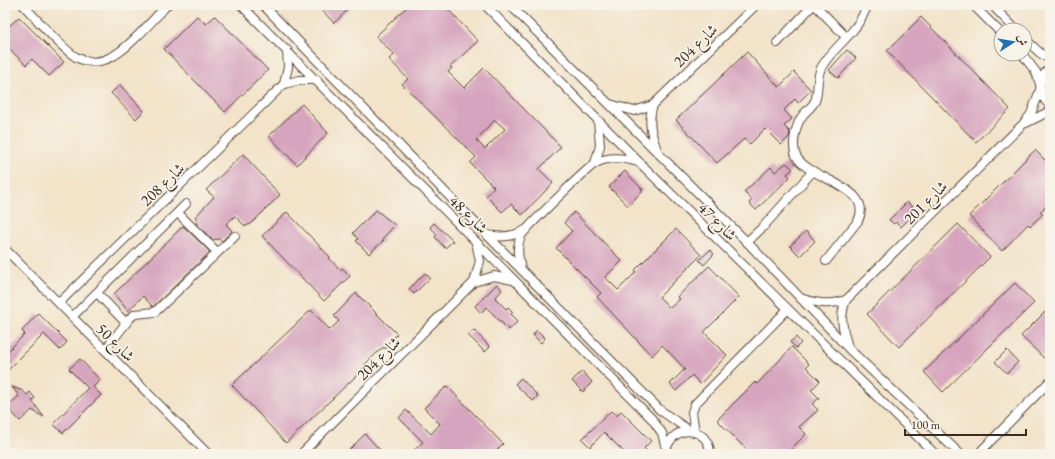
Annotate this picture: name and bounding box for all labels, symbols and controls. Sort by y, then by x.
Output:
street label: شارع 204 [669,19,724,74]
north arrow [993,22,1033,62]
text: ش [1015,33,1031,47]
street label: شارع 208 [136,158,191,213]
street label: شارع 201 [899,176,954,231]
street label: شارع 48 [443,191,492,240]
street label: شارع 47 [692,198,741,247]
street label: شارع 50 [90,319,139,368]
street label: شارع 204 [352,332,407,387]
scale bar [905,411,1026,437]
text: 100 m [911,417,941,433]

